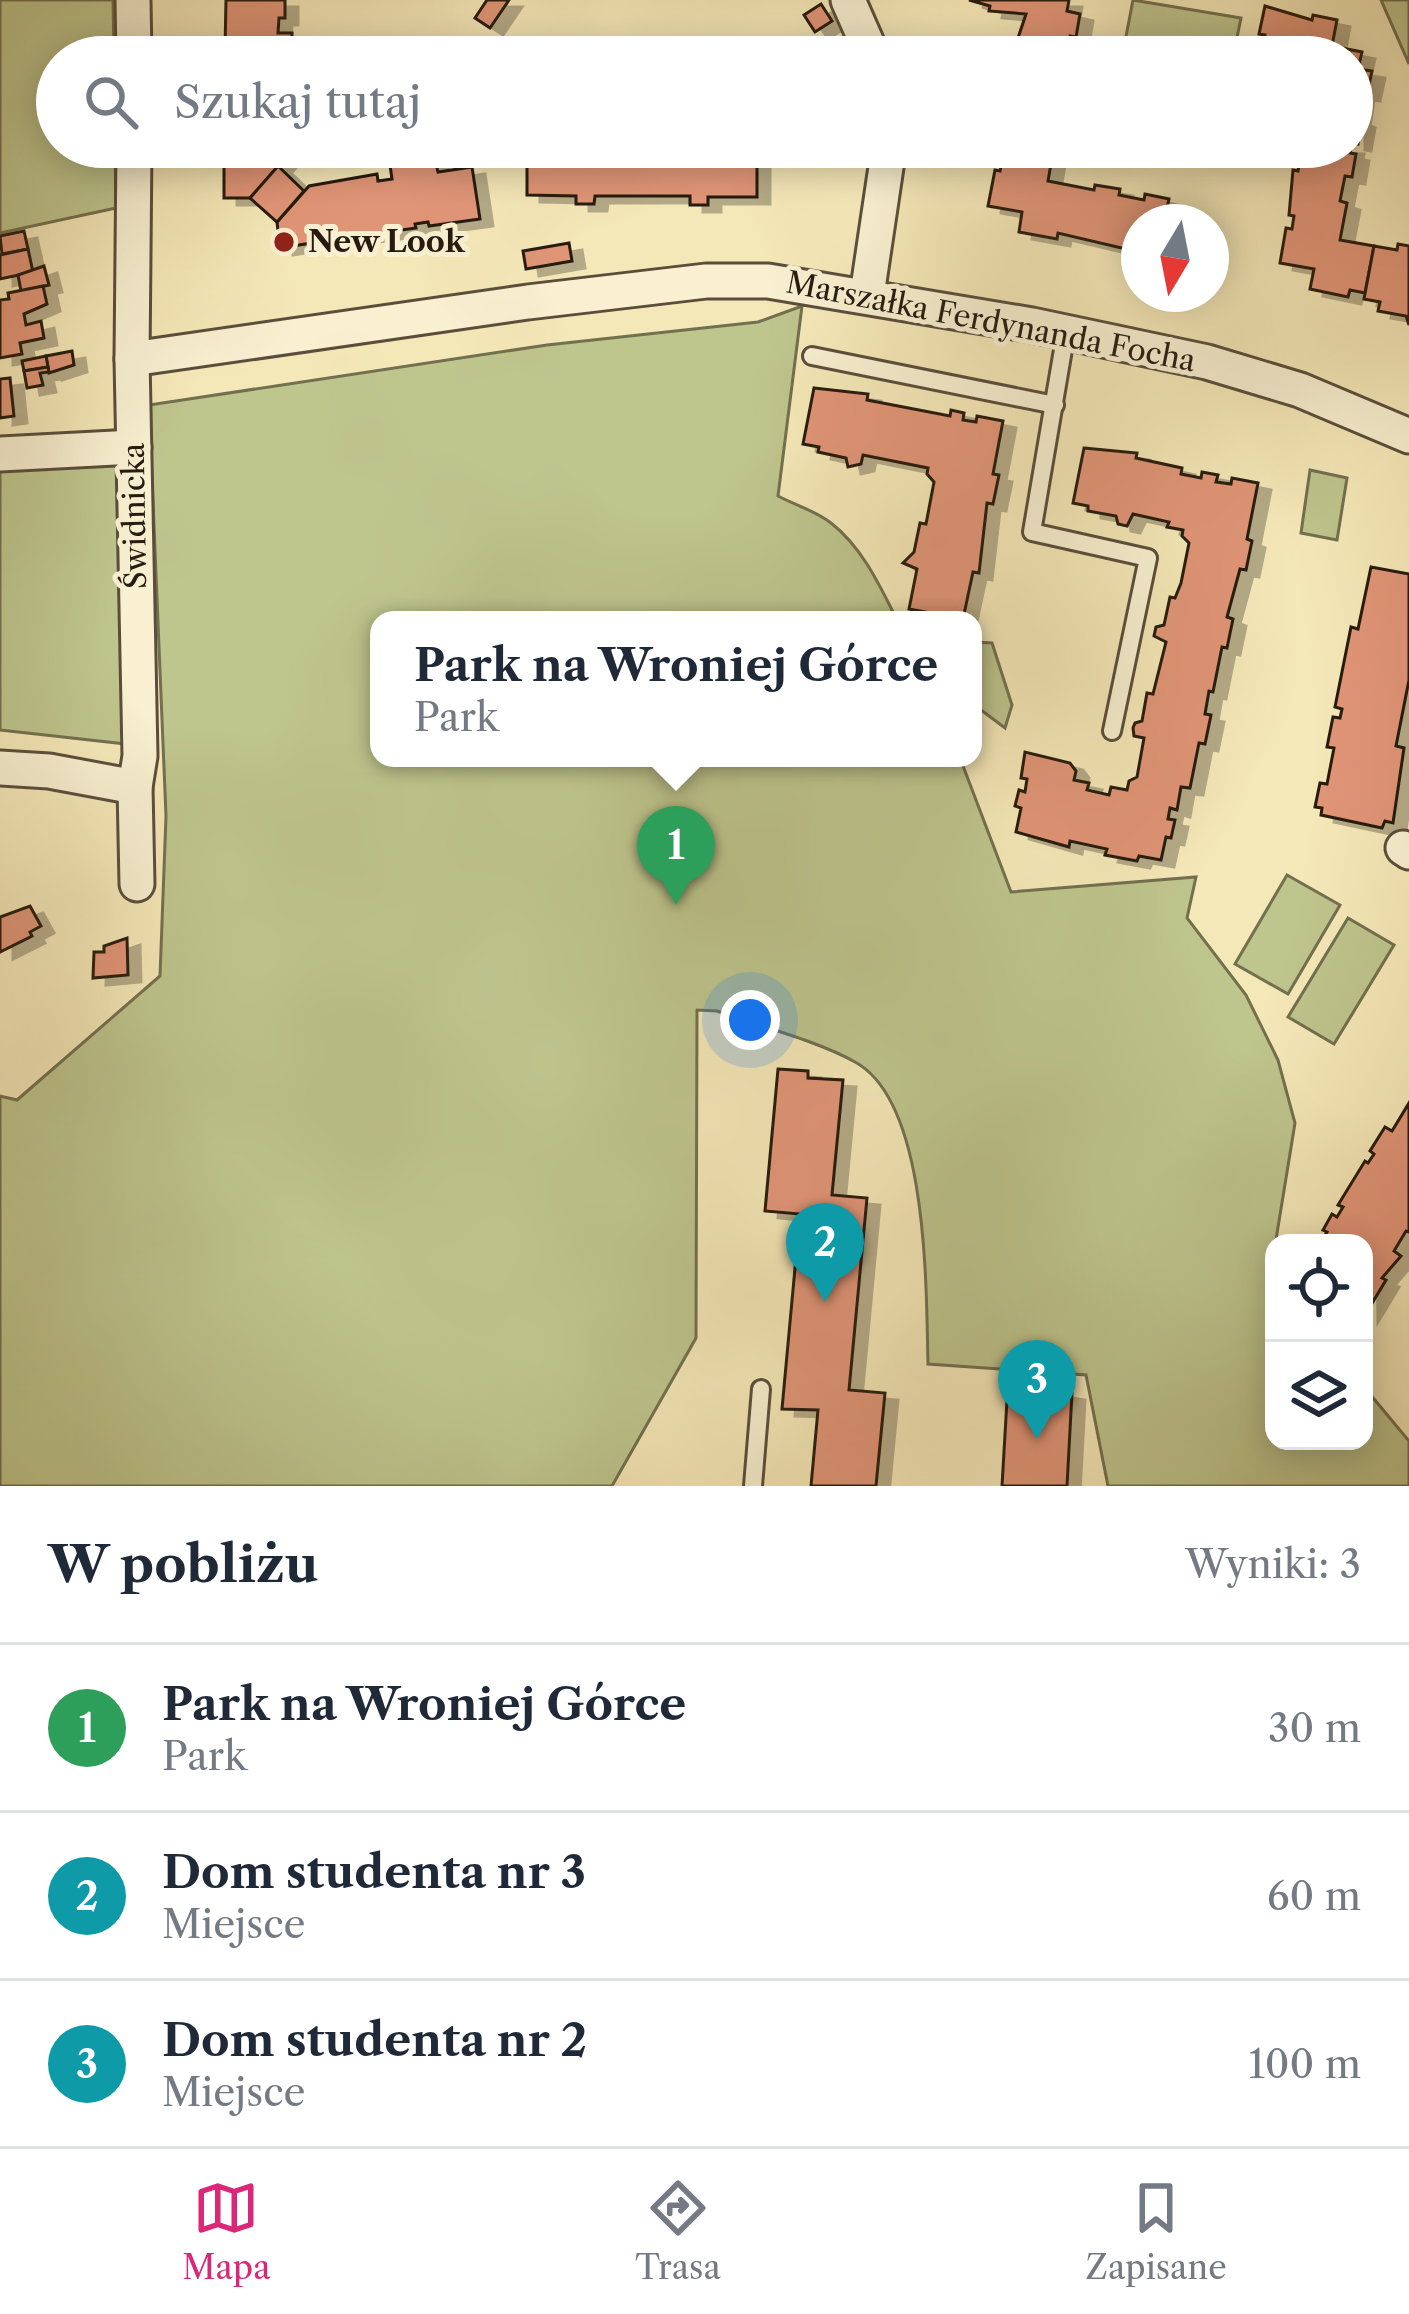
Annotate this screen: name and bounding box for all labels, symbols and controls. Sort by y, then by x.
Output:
search box [36,36,1373,168]
icon: search [78,69,144,135]
text: Szukaj tutaj [174,74,421,130]
north arrow [1121,204,1229,312]
place label: New Look [308,223,466,260]
marker: New Look [271,229,297,255]
street label: Marszałka Ferdynanda Focha [783,264,1199,379]
street label: Świdnicka [115,442,154,589]
popup [370,611,982,767]
text: Park na Wroniej Górce [414,637,938,693]
text: Park [414,693,499,741]
pin: 1 [637,806,715,905]
your location [720,990,780,1050]
pin: 2 [786,1203,864,1302]
map controls [1265,1234,1373,1450]
button: locate [1265,1234,1373,1342]
pin: 3 [998,1340,1076,1439]
button: layers [1265,1342,1373,1450]
text: W pobliżu [48,1533,319,1595]
text: Wyniki: 3 [1185,1540,1361,1588]
text: Park na Wroniej Górce [162,1676,686,1732]
text: 1 [78,1704,96,1752]
text: 30 m [1268,1704,1361,1752]
text: Park [162,1732,247,1780]
text: Dom studenta nr 3 [162,1844,586,1900]
text: 2 [75,1872,99,1920]
text: 60 m [1267,1872,1361,1920]
text: Miejsce [162,1900,305,1948]
text: Dom studenta nr 2 [162,2012,587,2068]
text: 3 [76,2040,98,2088]
text: 100 m [1248,2040,1361,2088]
text: Miejsce [162,2068,305,2116]
tab: Mapa [182,2175,271,2288]
tab: Trasa [635,2175,721,2288]
tab: Zapisane [1086,2175,1227,2288]

